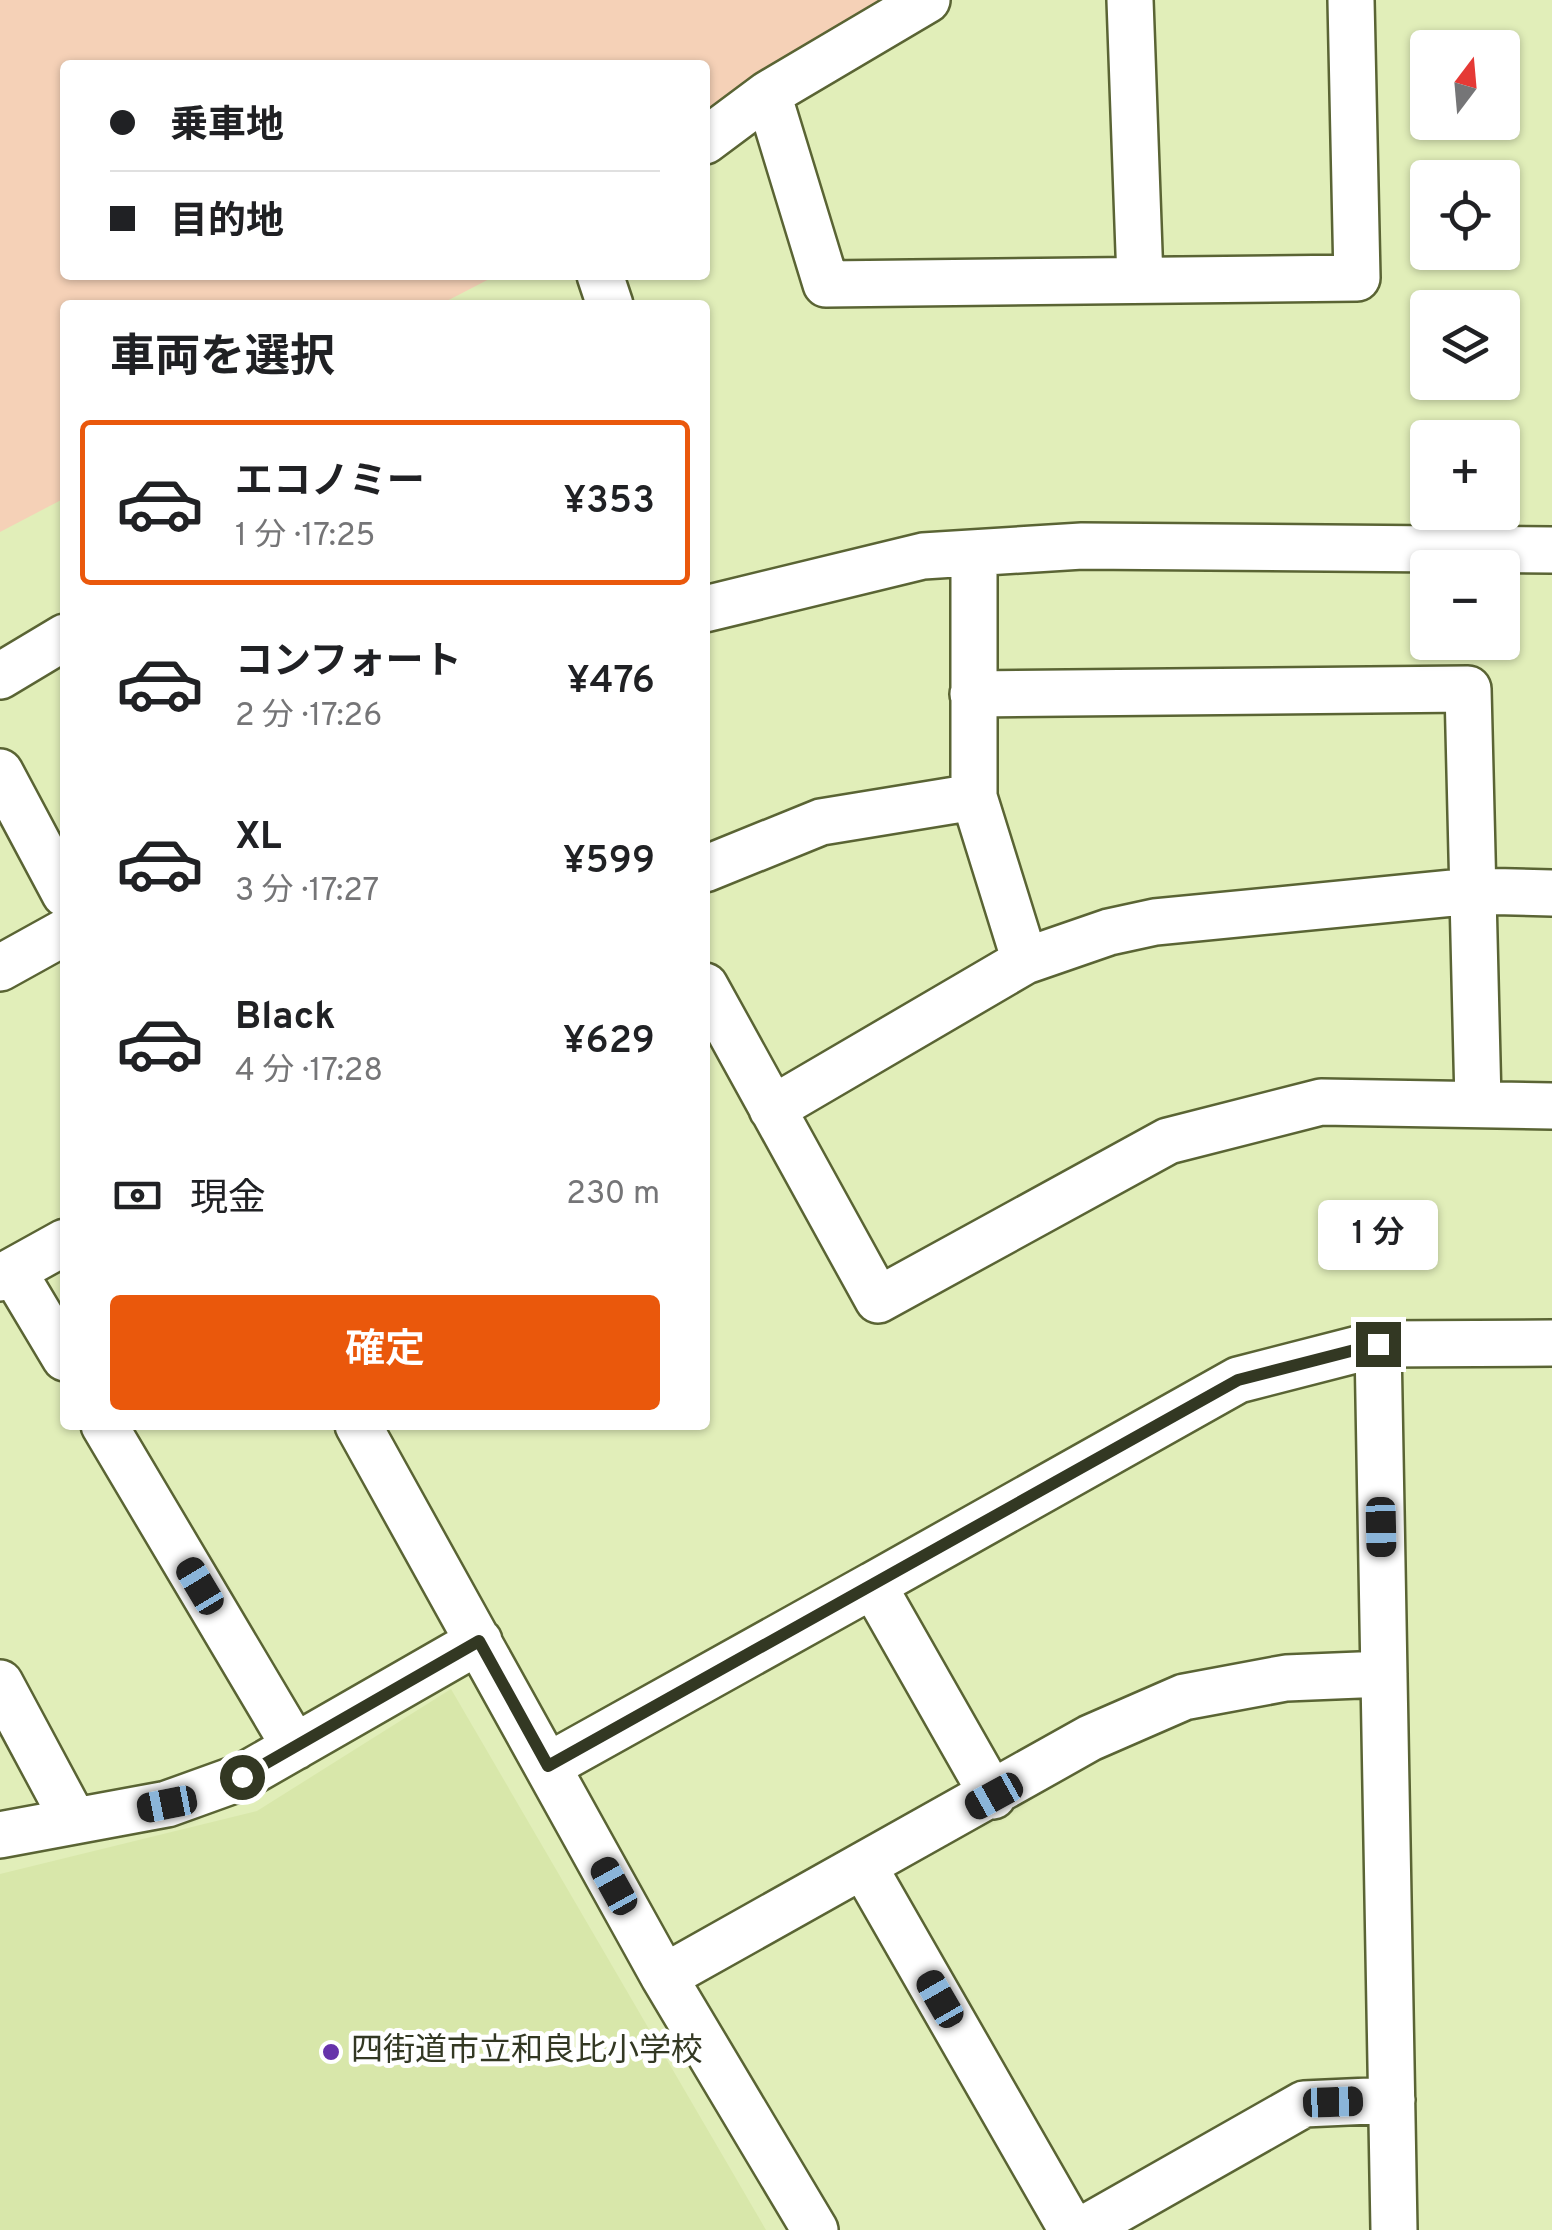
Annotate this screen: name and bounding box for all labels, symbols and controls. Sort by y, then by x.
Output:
north arrow [1410,30,1520,140]
map controls [1410,30,1520,660]
text: 乗車地 [170,103,284,152]
button: locate [1410,160,1520,270]
text: 目的地 [170,199,284,248]
button: layers [1410,290,1520,400]
text: 車両を選択 [110,331,335,388]
button: + [1410,420,1520,530]
icon: car [115,458,205,548]
text: エコノミー [235,459,425,508]
text: ¥353 [563,478,655,527]
text: 1 分 · 17:25 [235,517,375,557]
button: − [1410,550,1520,660]
icon: car [115,638,205,728]
text: コンフォート [235,639,462,688]
text: ¥476 [567,658,655,707]
text: 2 分 · 17:26 [235,697,382,737]
text: XL [235,814,282,863]
icon: car [115,818,205,908]
text: ¥599 [563,838,655,887]
text: 3 分 · 17:27 [235,872,379,912]
text: Black [235,994,335,1043]
icon: car [115,998,205,1088]
text: ¥629 [563,1018,655,1067]
text: 4 分 · 17:28 [235,1052,383,1092]
icon: cash [110,1168,165,1223]
text: 230 m [566,1175,660,1215]
text: 現金 [190,1176,266,1225]
callout: 1 分 [1318,1199,1438,1269]
text: 1 分 [1352,1215,1404,1255]
button: 確定 [110,1295,660,1410]
route end [1356,1322,1401,1367]
car [1365,1497,1397,1557]
car [172,1553,228,1619]
route start [220,1755,265,1800]
car [960,1768,1028,1824]
car [135,1784,199,1824]
car [586,1852,642,1920]
car [912,1966,968,2032]
place label: 四街道市立和良比小学校 [351,2032,703,2072]
marker: 四街道市立和良比小学校 [320,2041,342,2063]
car [1302,2086,1364,2118]

